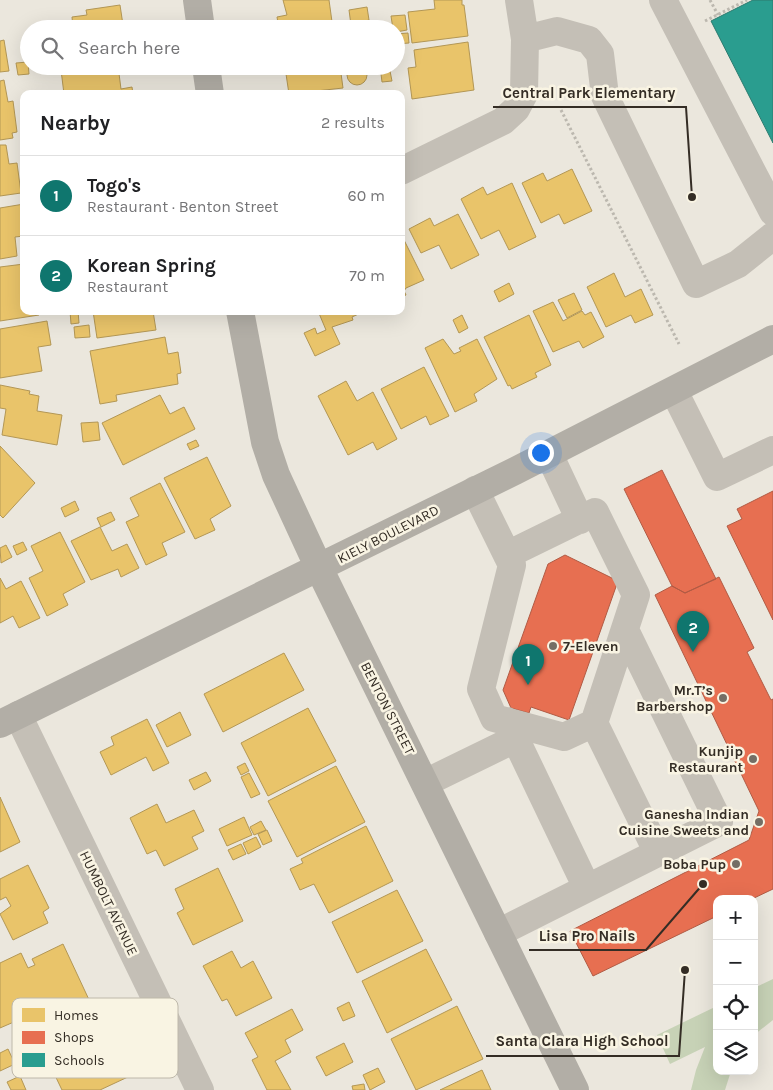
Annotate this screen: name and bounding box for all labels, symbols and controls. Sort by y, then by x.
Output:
search box [20,20,405,75]
icon: search [38,34,66,62]
text: Search here [78,37,180,59]
callout: Central Park Elementary [493,77,686,107]
text: Central Park Elementary [503,84,676,102]
text: Nearby [40,111,110,135]
text: 2 results [321,113,385,132]
text: Togo's [87,175,141,197]
text: 1 [53,186,59,205]
text: 60 m [348,186,385,205]
text: Restaurant · Benton Street [87,197,279,216]
text: Korean Spring [87,255,216,277]
text: 2 [51,266,61,285]
text: 70 m [349,266,385,285]
text: Restaurant [87,277,168,296]
your location [528,440,554,466]
street label: KIELY BOULEVARD [335,502,442,567]
pin: 2 [677,611,709,652]
place label: 7-Eleven [563,638,619,655]
marker: 7-Eleven [547,640,559,652]
pin: 1 [512,644,544,685]
street label: BENTON STREET [357,659,418,757]
place label: Mr.T’s Barbershop [636,682,713,715]
marker: Mr.T’s Barbershop [717,692,729,704]
place label: Kunjip Restaurant [669,743,743,776]
marker: Kunjip Restaurant [747,753,759,765]
place label: Ganesha Indian Cuisine Sweets and [619,806,749,839]
marker: Ganesha Indian Cuisine Sweets and [753,816,765,828]
street label: HUMBOLT AVENUE [76,848,141,958]
place label: Boba Pup [663,856,726,873]
marker: Boba Pup [730,858,742,870]
map controls [713,895,758,1075]
button: + [713,895,758,940]
callout: Lisa Pro Nails [529,920,646,950]
text: Lisa Pro Nails [539,927,635,945]
button: − [713,940,758,985]
button: locate [713,985,758,1030]
legend [12,998,178,1078]
text: Homes [54,1007,99,1024]
callout: Santa Clara High School [486,1026,679,1056]
text: Shops [54,1029,94,1046]
button: layers [713,1030,758,1075]
text: Santa Clara High School [495,1032,669,1050]
text: Schools [54,1052,105,1069]

